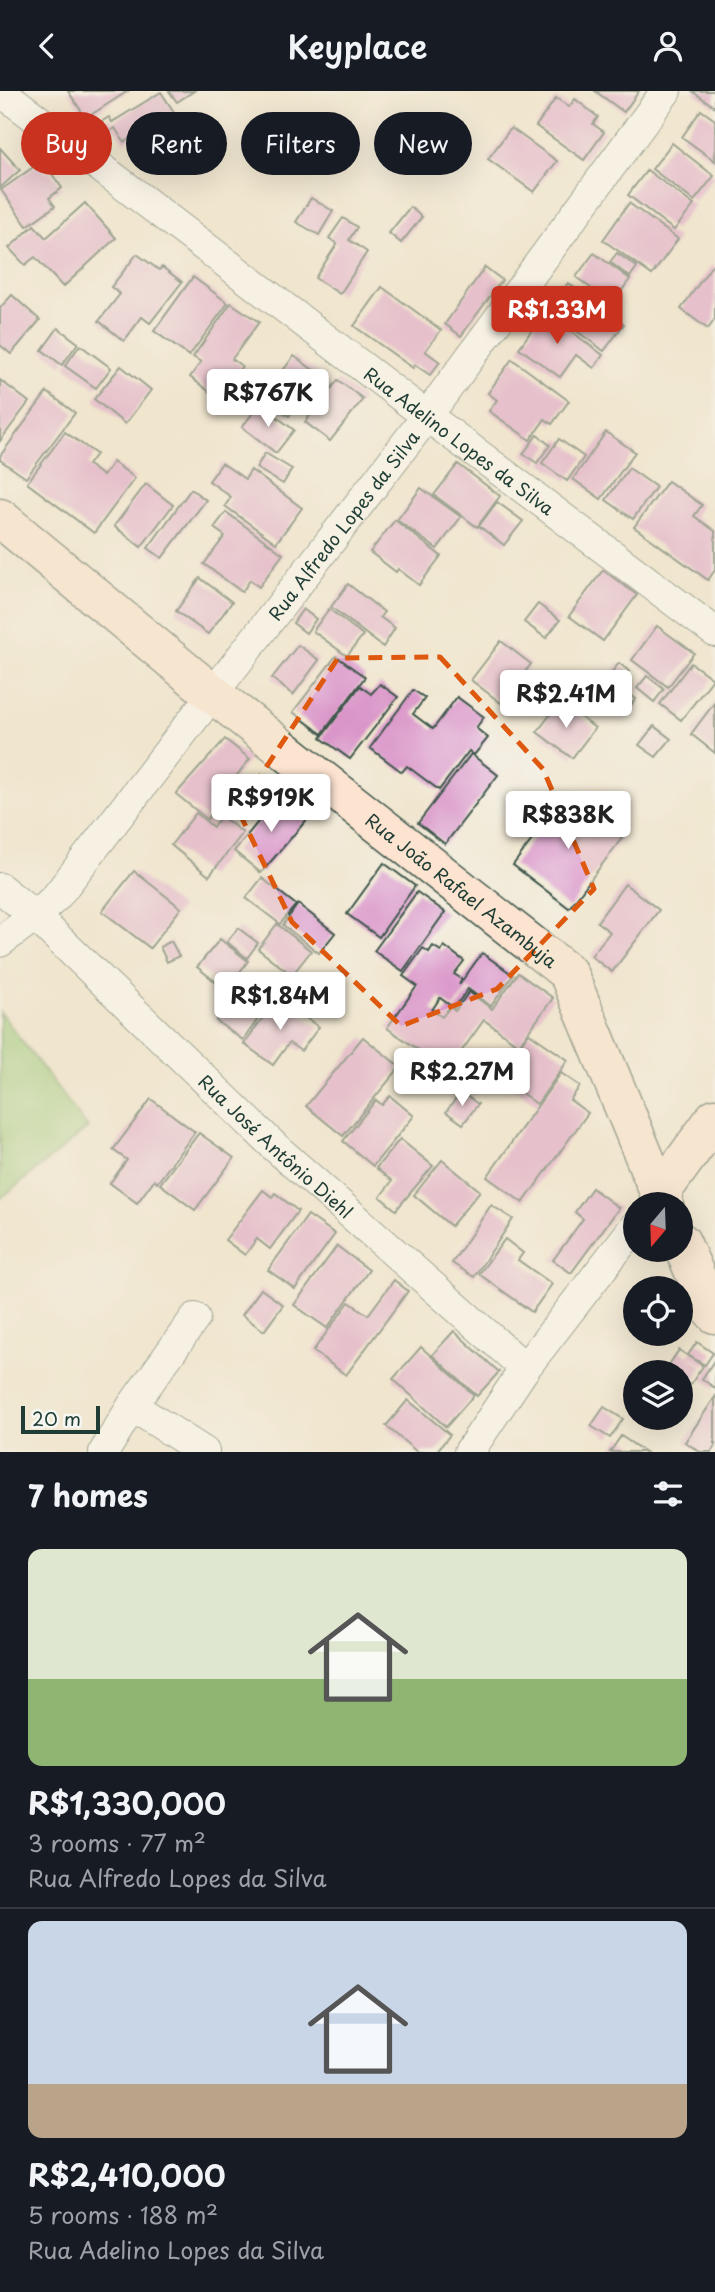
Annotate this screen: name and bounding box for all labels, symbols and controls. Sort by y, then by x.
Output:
text: Keyplace [288,22,427,70]
icon: back [28,27,66,65]
icon: person [649,27,687,65]
chip: Buy [21,112,112,175]
chip: Rent [126,112,227,175]
chip: Filters [241,112,360,175]
chip: New [374,112,472,175]
pin: R$1.33M [492,287,622,346]
text: R$1.33M [507,291,607,326]
street label: Rua Adelino Lopes da Silva [359,360,560,521]
pin: R$767K [211,369,325,429]
text: R$767K [223,374,313,409]
street label: Rua Alfredo Lopes da Silva [261,424,425,626]
pin: R$2.41M [501,671,631,730]
text: R$2.41M [516,675,616,710]
pin: R$919K [214,775,328,834]
text: R$919K [227,779,315,814]
pin: R$838K [511,791,625,851]
text: R$838K [522,796,614,831]
street label: Rua João Rafael Azambuja [360,806,564,974]
pin: R$1.84M [215,972,345,1032]
text: R$1.84M [230,977,330,1012]
pin: R$2.27M [397,1049,527,1108]
text: R$2.27M [410,1053,514,1088]
street label: Rua José Antônio Diehl [193,1068,359,1224]
north arrow [623,1192,693,1262]
map controls [623,1192,693,1430]
button: locate [623,1276,693,1346]
button: layers [623,1360,693,1430]
scale bar [21,1403,100,1435]
text: 20 m [32,1404,81,1432]
text: 7 homes [28,1472,148,1517]
icon: filters [649,1475,687,1513]
icon: home [295,1594,421,1720]
text: R$1,330,000 [28,1780,226,1825]
text: 3 rooms · 77 m² [28,1825,206,1860]
text: Rua Alfredo Lopes da Silva [28,1860,327,1895]
icon: home [295,1966,421,2092]
text: R$2,410,000 [28,2152,226,2197]
text: 5 rooms · 188 m² [28,2197,218,2232]
text: Rua Adelino Lopes da Silva [28,2232,324,2267]

